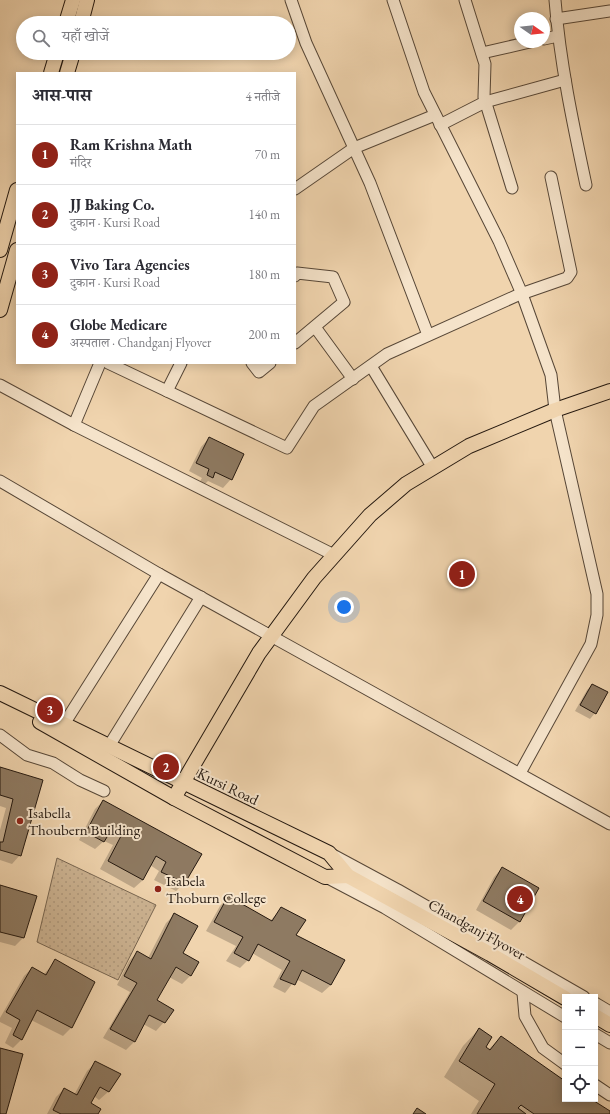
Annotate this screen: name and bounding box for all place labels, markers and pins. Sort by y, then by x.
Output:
pin: 1 [449,559,475,589]
pin: 3 [37,695,63,725]
pin: 2 [153,752,179,782]
place label: Isabella Thoubern Building [28,803,141,839]
marker: Isabella Thoubern Building [15,816,25,826]
place label: Isabela Thoburn College [166,871,266,907]
marker: Isabela Thoburn College [153,884,163,894]
pin: 4 [507,884,533,914]

